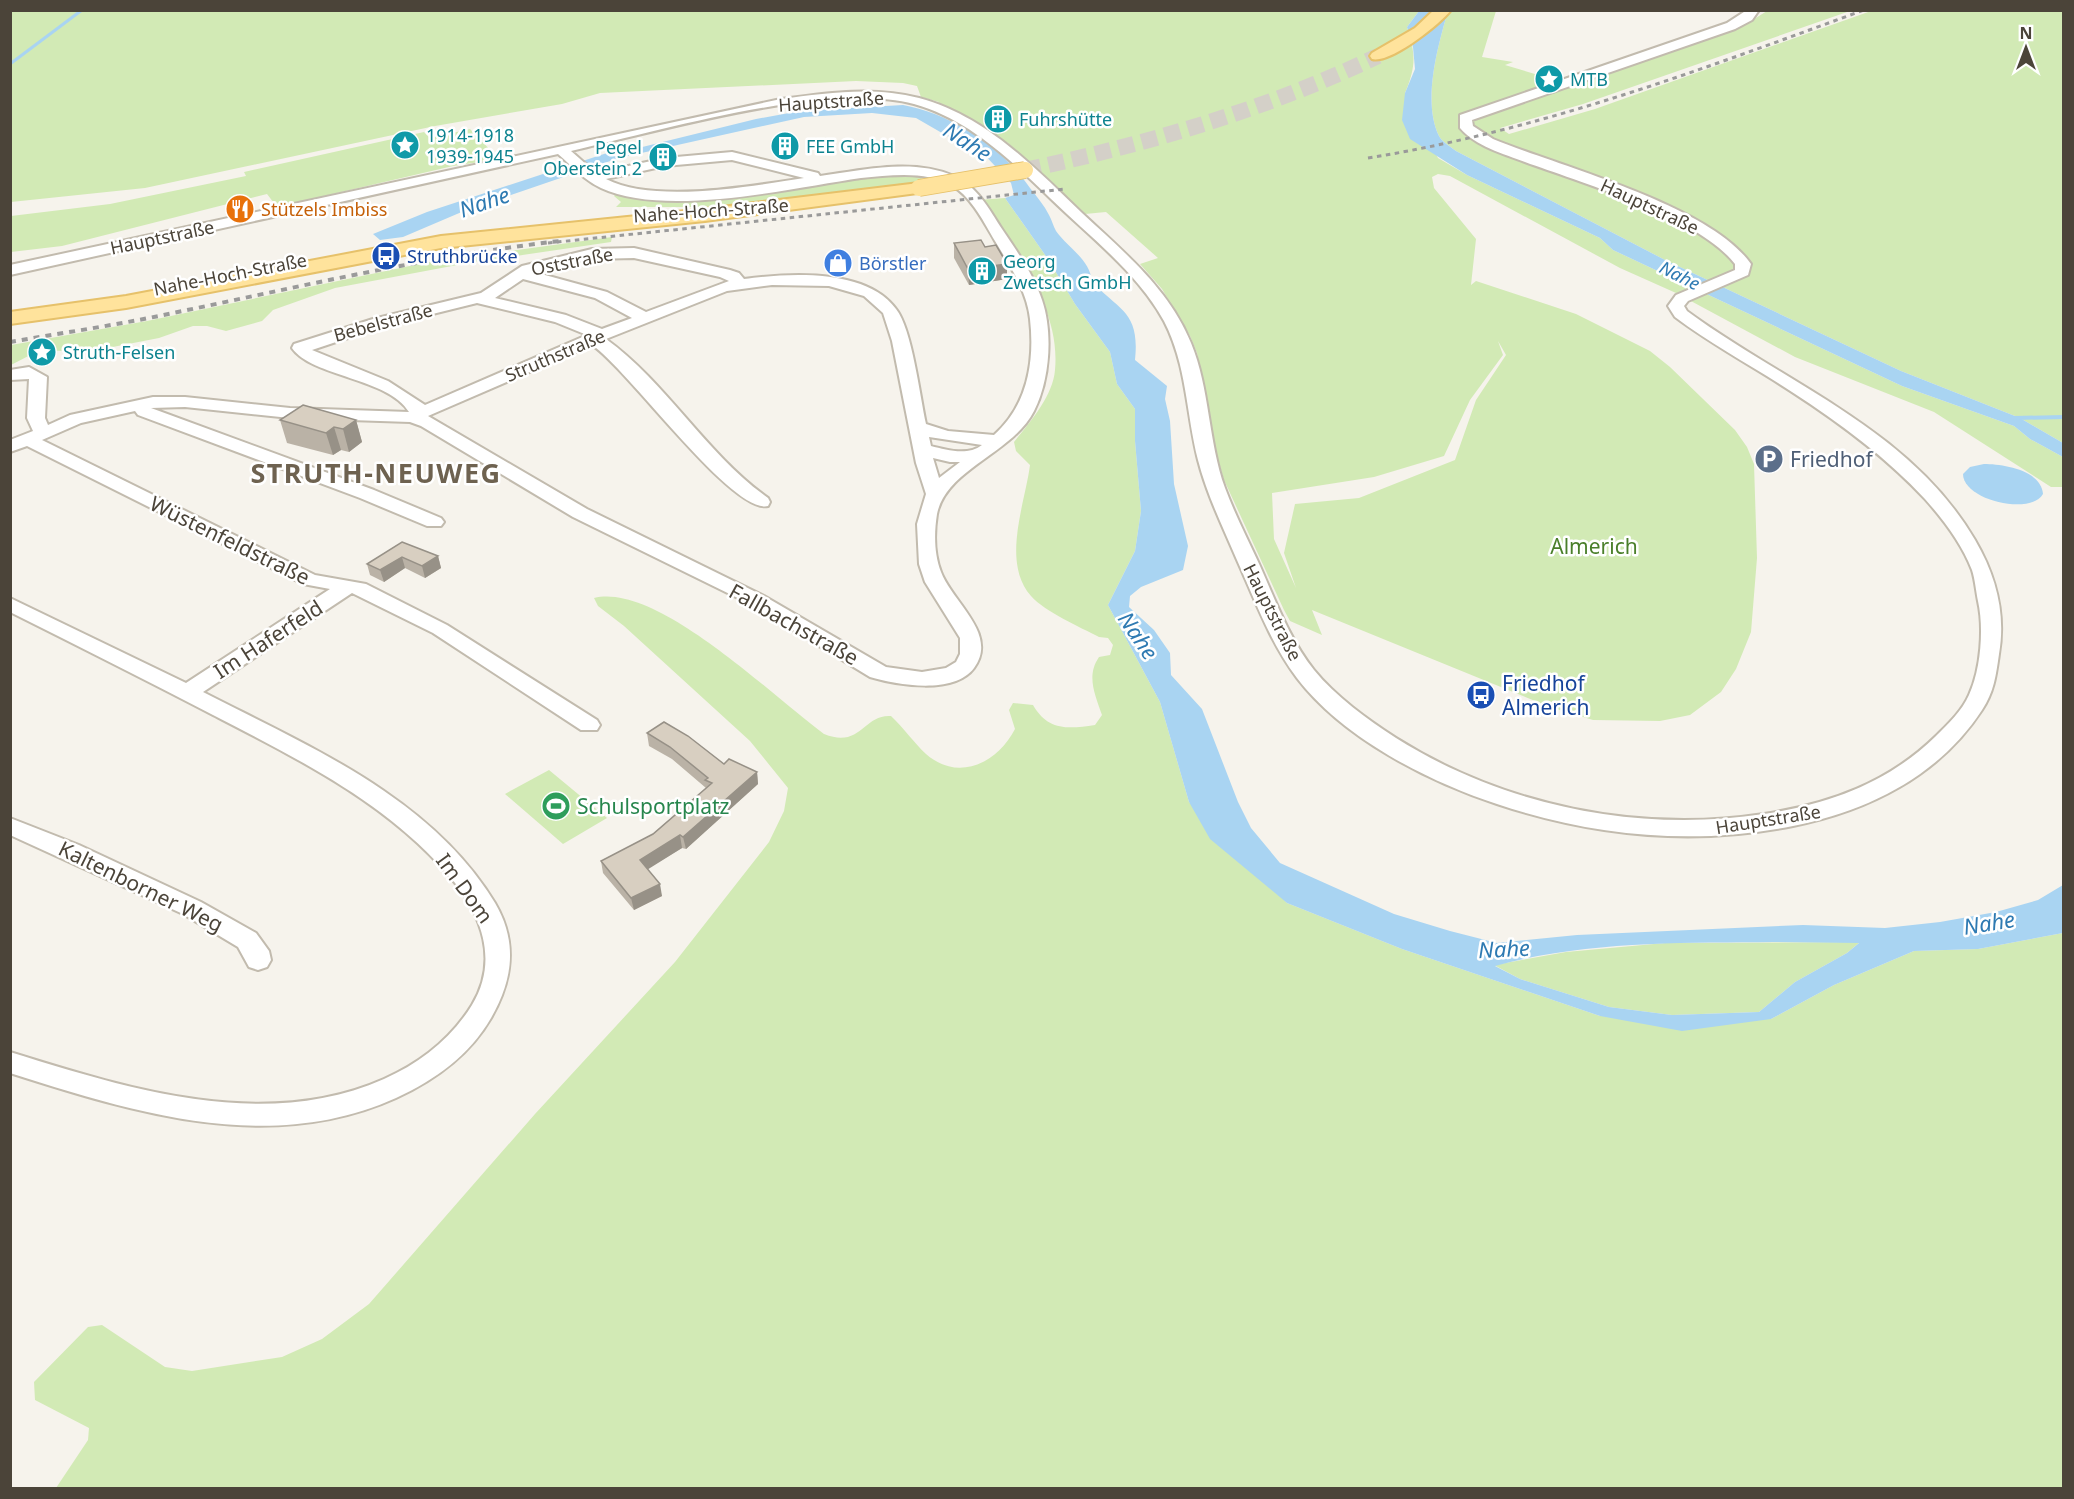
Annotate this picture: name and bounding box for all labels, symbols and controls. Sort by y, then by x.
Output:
north arrow [1996,18,2056,78]
text: N [2019,22,2033,44]
place icon: MTB [1533,63,1565,95]
place label: MTB [1570,67,1608,91]
street label: Hauptstraße [777,85,885,117]
building icon: Fuhrshütte [982,103,1014,135]
place label: Fuhrshütte [1019,107,1112,131]
water label: Nahe [938,114,998,168]
place label: 1914-1918 1939-1945 [426,123,514,168]
place icon: 1914-1918 1939-1945 [389,129,421,161]
building icon: FEE GmbH [769,130,801,162]
place label: FEE GmbH [806,134,894,158]
place label: Pegel Oberstein 2 [543,135,642,180]
building icon: Pegel Oberstein 2 [647,141,679,173]
street label: Hauptstraße [1597,173,1703,239]
water label: Nahe [455,178,513,224]
restaurant icon: Stützels Imbiss [224,193,256,225]
street label: Nahe-Hoch-Straße [633,193,789,227]
place label: Stützels Imbiss [261,197,387,221]
street label: Hauptstraße [108,214,216,260]
bus stop icon: Struthbrücke [370,240,402,272]
street label: Oststraße [529,241,615,281]
place label: Struthbrücke [407,244,518,268]
street label: Nahe-Hoch-Straße [151,247,309,301]
shop icon: Börstler [822,247,854,279]
place label: Georg Zwetsch GmbH [1003,249,1132,294]
place label: Börstler [859,251,927,275]
building icon: Georg Zwetsch GmbH [966,255,998,287]
water label: Nahe [1656,255,1704,295]
street label: Bebelstraße [331,297,435,347]
street label: Struthstraße [501,323,609,387]
place icon: Struth-Felsen [26,336,58,368]
place label: Struth-Felsen [63,340,175,364]
parking icon: Friedhof [1753,443,1785,475]
place label: Friedhof [1790,445,1874,473]
district label: STRUTH-NEUWEG [250,454,502,491]
street label: Wüstenfeldstraße [145,489,315,591]
park label: Almerich [1550,532,1638,560]
street label: Hauptstraße [1238,559,1308,665]
street label: Fallbachstraße [724,577,864,671]
street label: Im Haferfeld [208,593,328,685]
water label: Nahe [1112,605,1166,665]
place label: Friedhof Almerich [1502,669,1589,721]
bus stop icon: Friedhof Almerich [1465,679,1497,711]
sports icon: Schulsportplatz [540,790,572,822]
place label: Schulsportplatz [577,792,730,820]
street label: Hauptstraße [1714,799,1822,839]
street label: Kaltenborner Weg [54,834,228,938]
street label: Im Dom [430,847,500,929]
water label: Nahe [1961,903,2017,941]
water label: Nahe [1477,932,1531,964]

